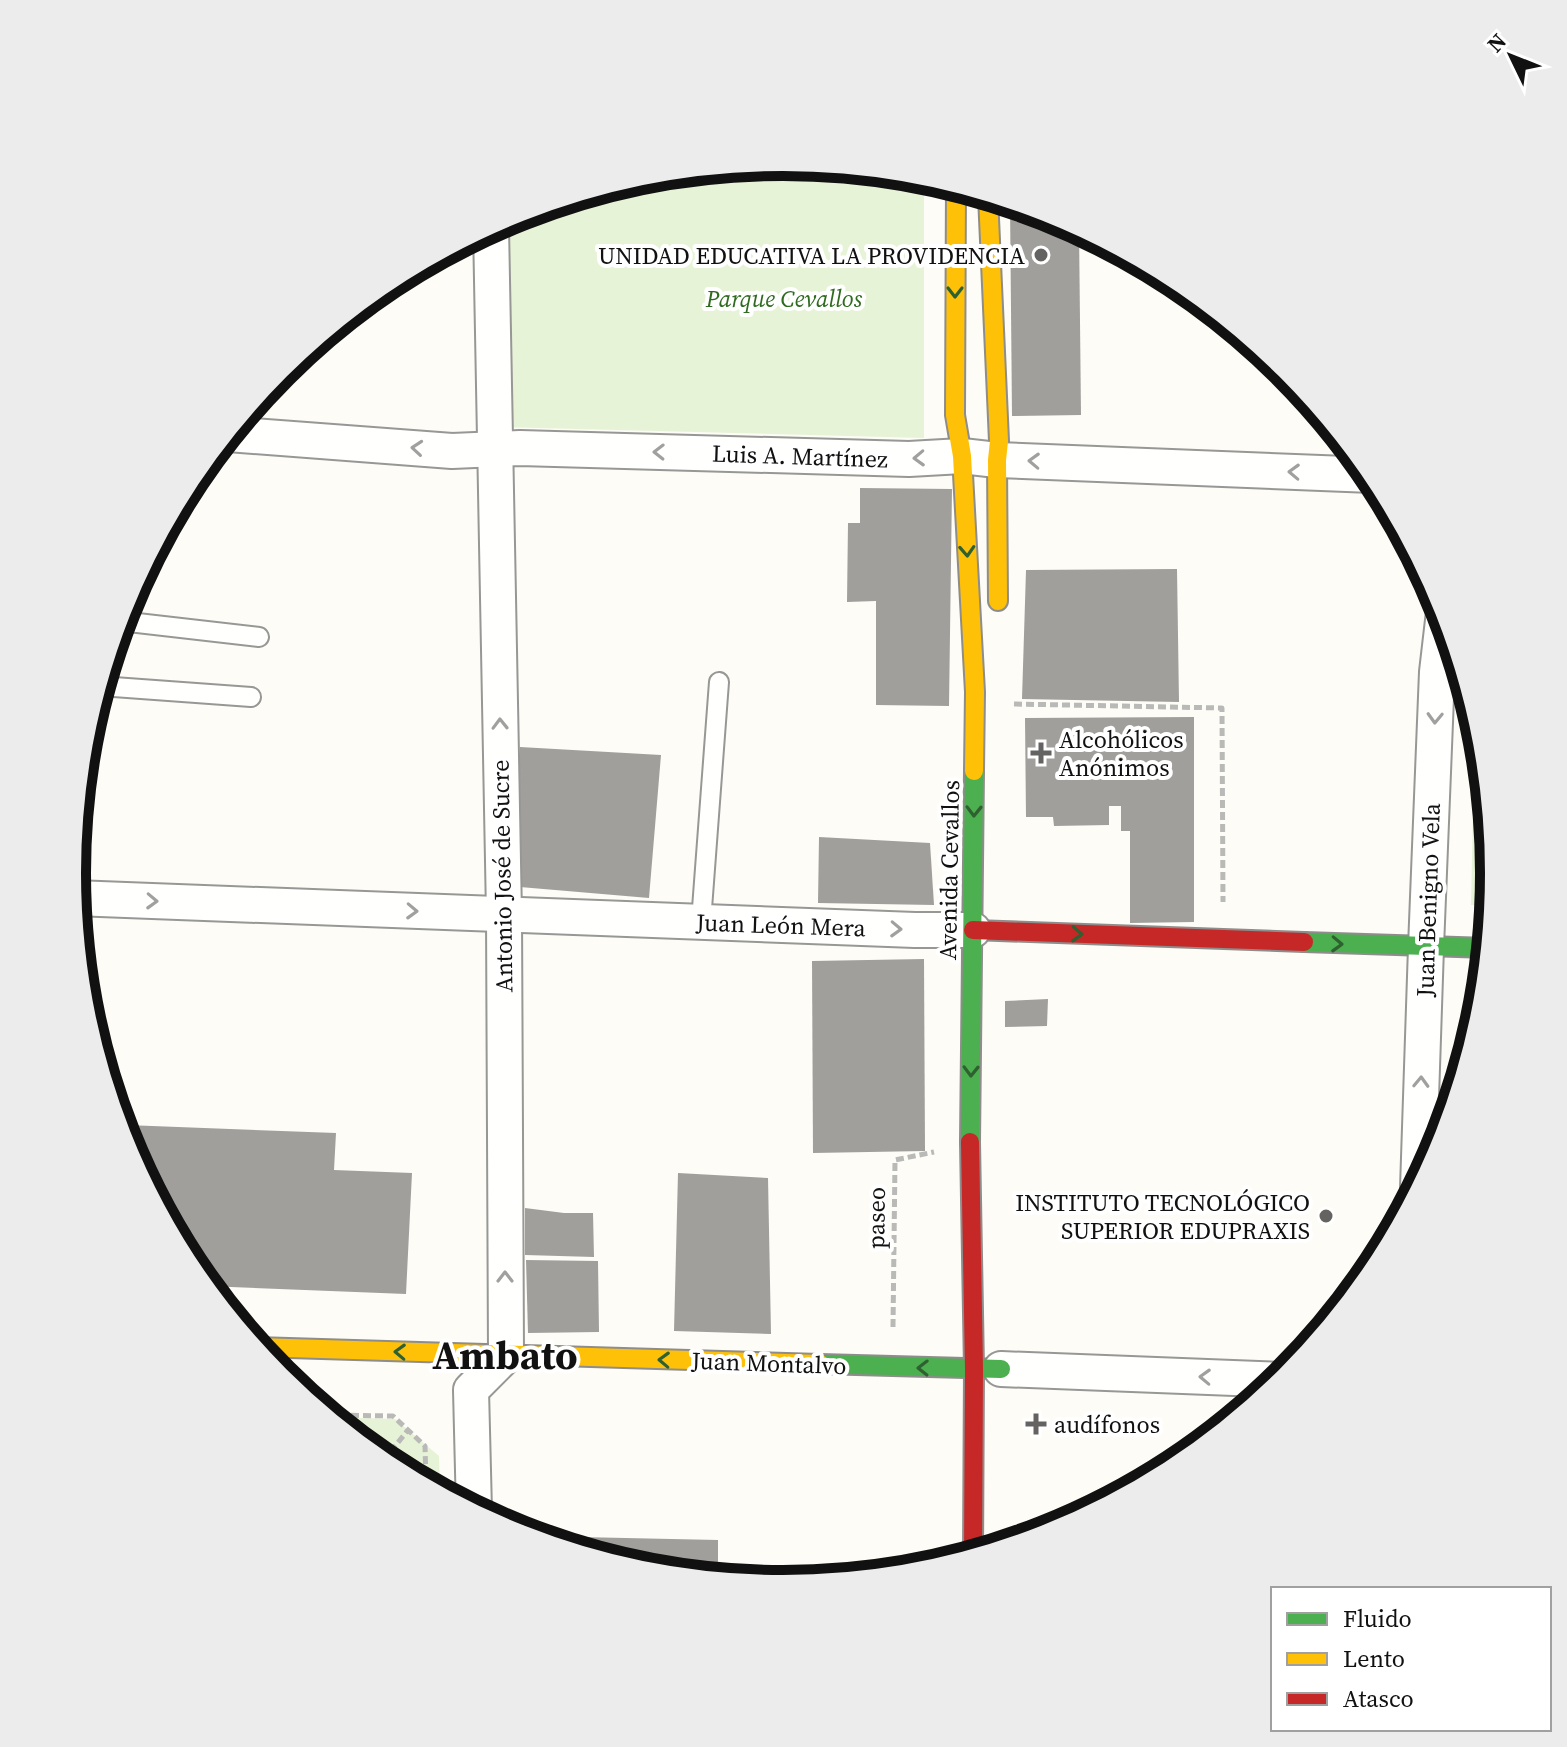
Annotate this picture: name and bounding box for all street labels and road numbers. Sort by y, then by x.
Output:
street label: Luis A. Martínez [711,436,889,476]
street label: Antonio José de Sucre [483,759,521,993]
street label: Avenida Cevallos [931,780,967,960]
street label: Juan Benigno Vela [1408,802,1448,999]
street label: Juan León Mera [695,906,867,944]
street label: paseo [859,1187,893,1249]
street label: Juan Montalvo [690,1344,847,1382]

